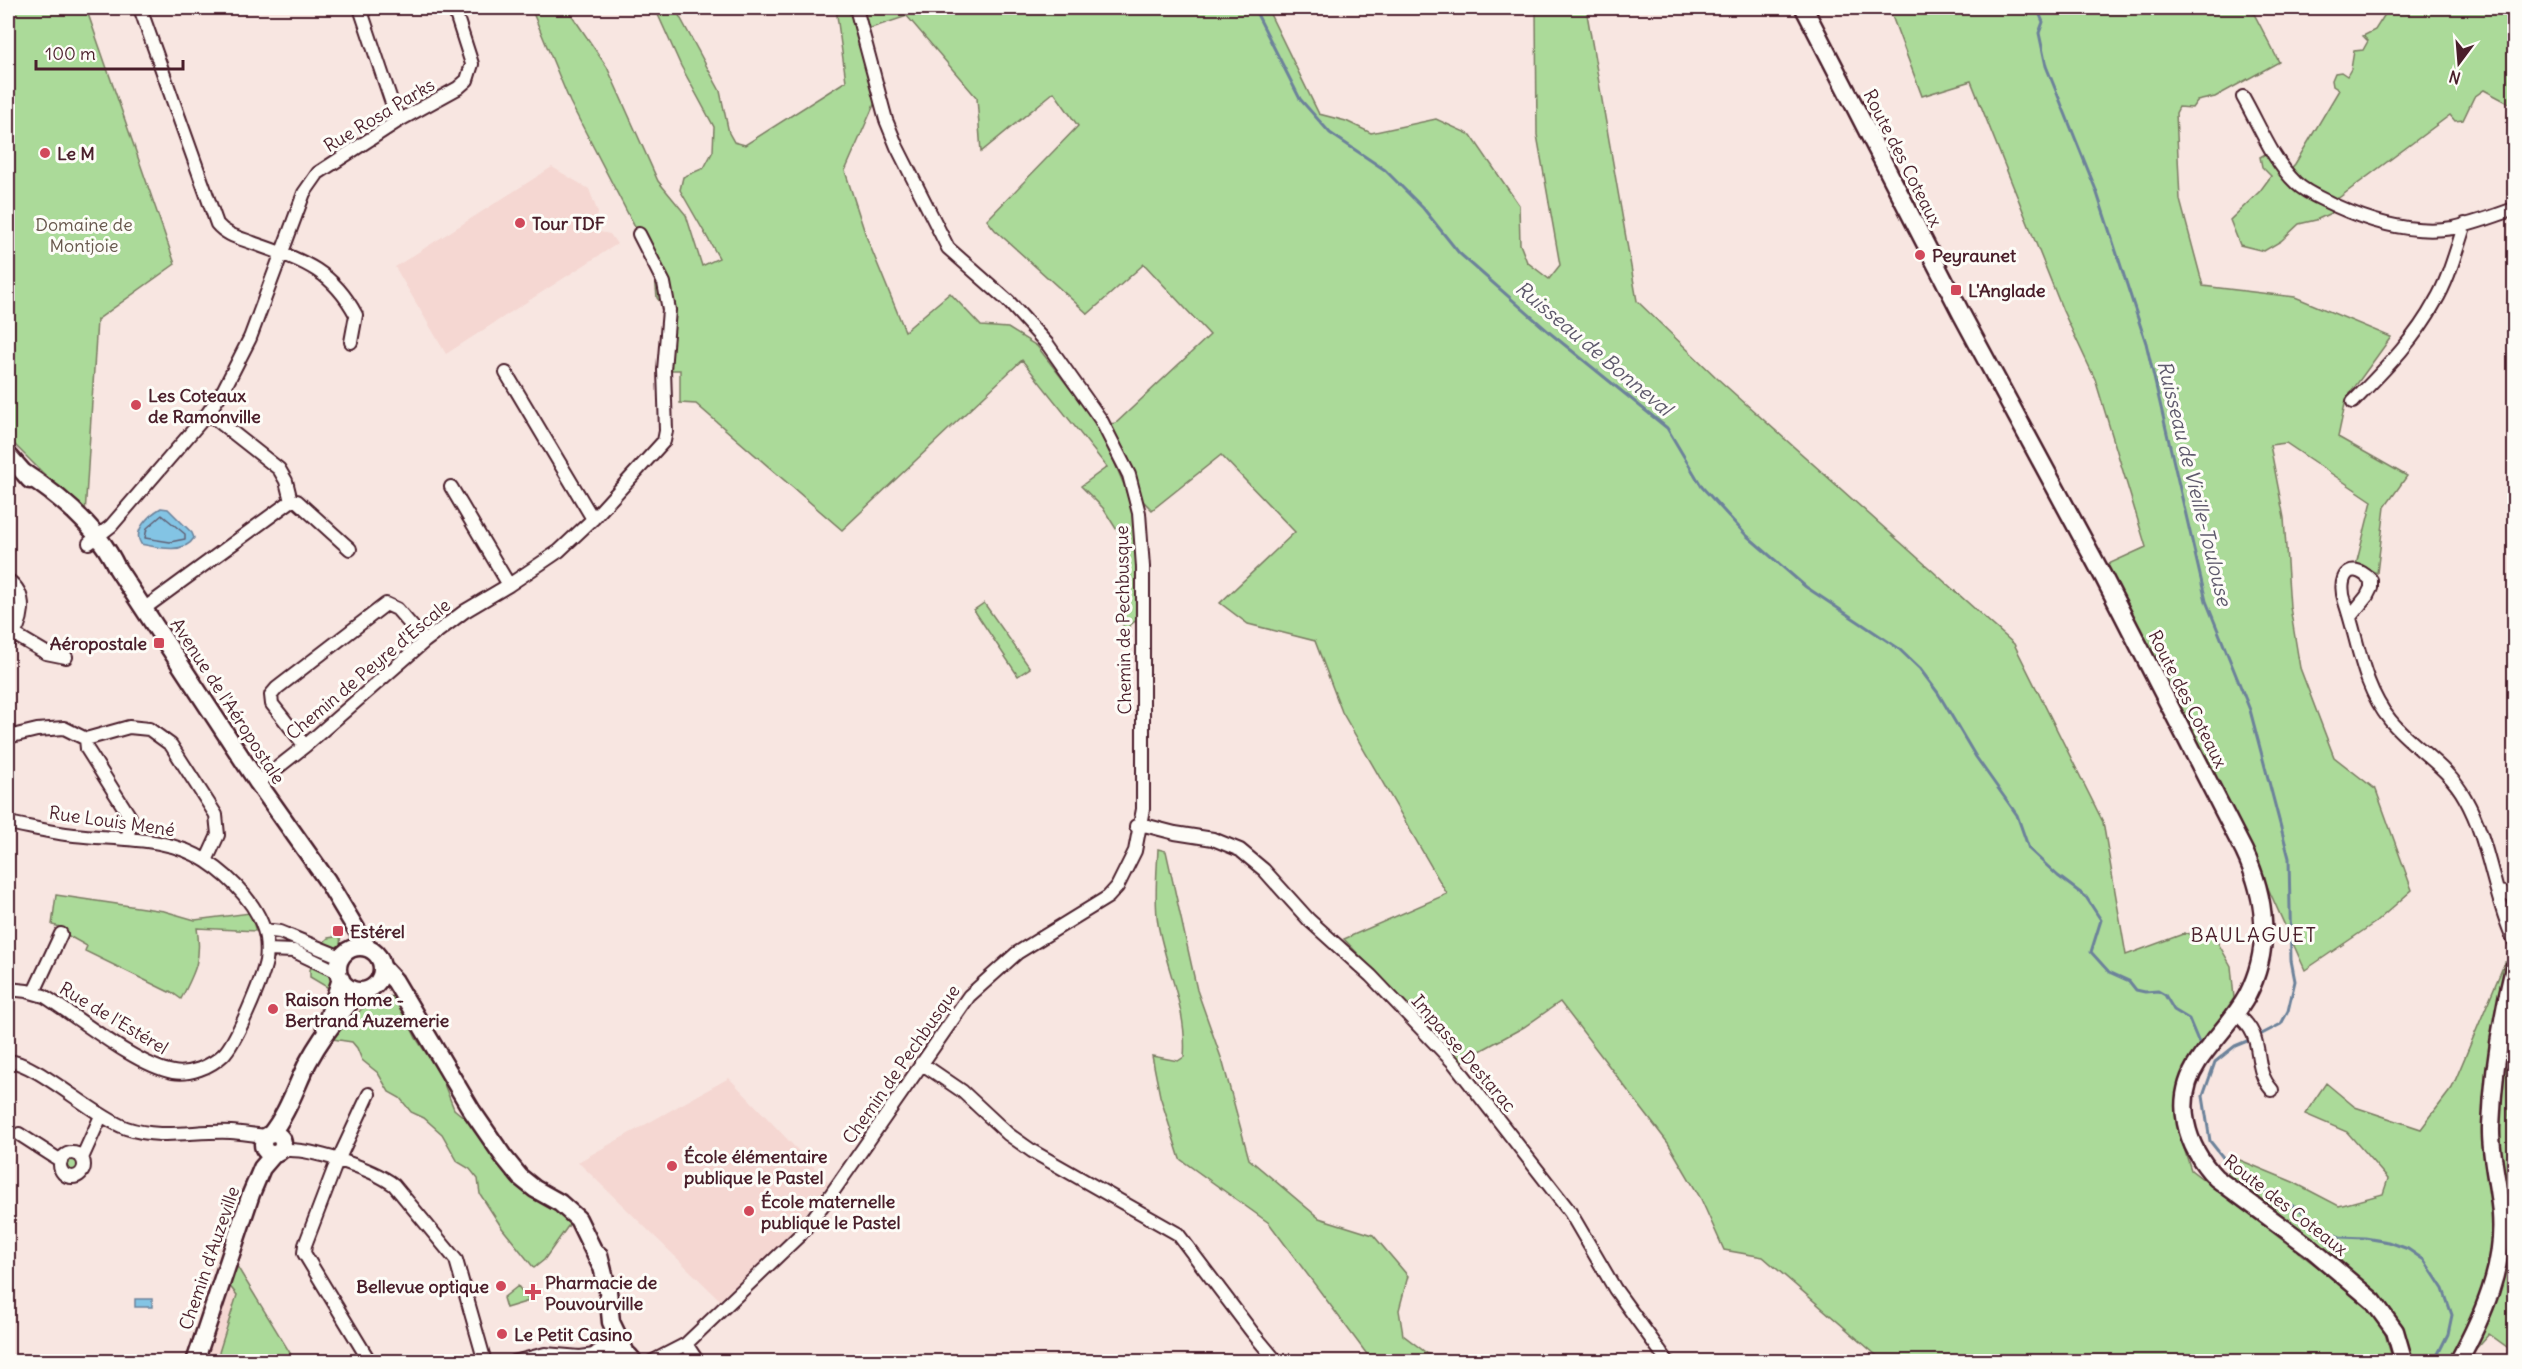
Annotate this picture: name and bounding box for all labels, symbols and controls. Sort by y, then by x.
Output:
scale bar [36,33,183,71]
north arrow [2429,33,2489,93]
text: 100 m [45,42,96,65]
text: N [2447,66,2463,89]
street label: Rue Rosa Parks [319,73,439,157]
street label: Route des Coteaux [1858,85,1948,231]
place label: Le M [57,142,95,165]
marker: Le M [38,146,52,160]
place label: Tour TDF [532,212,606,235]
park label: Domaine de Montjoie [35,213,133,257]
marker: Tour TDF [513,216,527,230]
place label: Peyraunet [1932,244,2017,267]
marker: Peyraunet [1913,248,1927,262]
water label: Ruisseau de Bonneval [1511,275,1679,422]
place label: L'Anglade [1968,279,2046,302]
marker: L'Anglade [1949,283,1963,297]
water label: Ruisseau de Vieille-Toulouse [2152,358,2238,609]
place label: Les Coteaux de Ramonville [148,384,261,428]
marker: Les Coteaux de Ramonville [129,398,143,412]
street label: Chemin de Pechbusque [1110,525,1136,715]
street label: Chemin de Peyre d'Escale [281,593,455,745]
street label: Avenue de l'Aéropostale [166,614,290,788]
street label: Route des Coteaux [2143,626,2233,772]
place label: Aéropostale [50,632,147,655]
marker: Aéropostale [152,636,166,650]
street label: Rue Louis Mené [48,801,176,841]
place label: Estérel [350,920,405,943]
district label: BAULAGUET [2190,922,2318,947]
marker: Estérel [331,924,345,938]
street label: Rue de l'Estérel [56,977,172,1059]
street label: Chemin de Pechbusque [837,980,965,1148]
place label: Raison Home - Bertrand Auzemerie [285,988,450,1032]
street label: Impasse Destarac [1407,990,1521,1116]
marker: Raison Home - Bertrand Auzemerie [266,1002,280,1016]
place label: École élémentaire publique le Pastel [684,1145,828,1189]
street label: Route des Coteaux [2219,1149,2353,1261]
marker: École élémentaire publique le Pastel [665,1159,679,1173]
street label: Chemin d'Auzeville [174,1183,244,1333]
place label: École maternelle publique le Pastel [761,1190,901,1234]
marker: École maternelle publique le Pastel [742,1204,756,1218]
place label: Pharmacie de Pouvourville [545,1271,657,1315]
place label: Bellevue optique [356,1275,489,1298]
marker: Bellevue optique [494,1279,508,1293]
marker: Pharmacie de Pouvourville [526,1285,540,1299]
place label: Le Petit Casino [514,1323,632,1346]
marker: Le Petit Casino [495,1327,509,1341]

